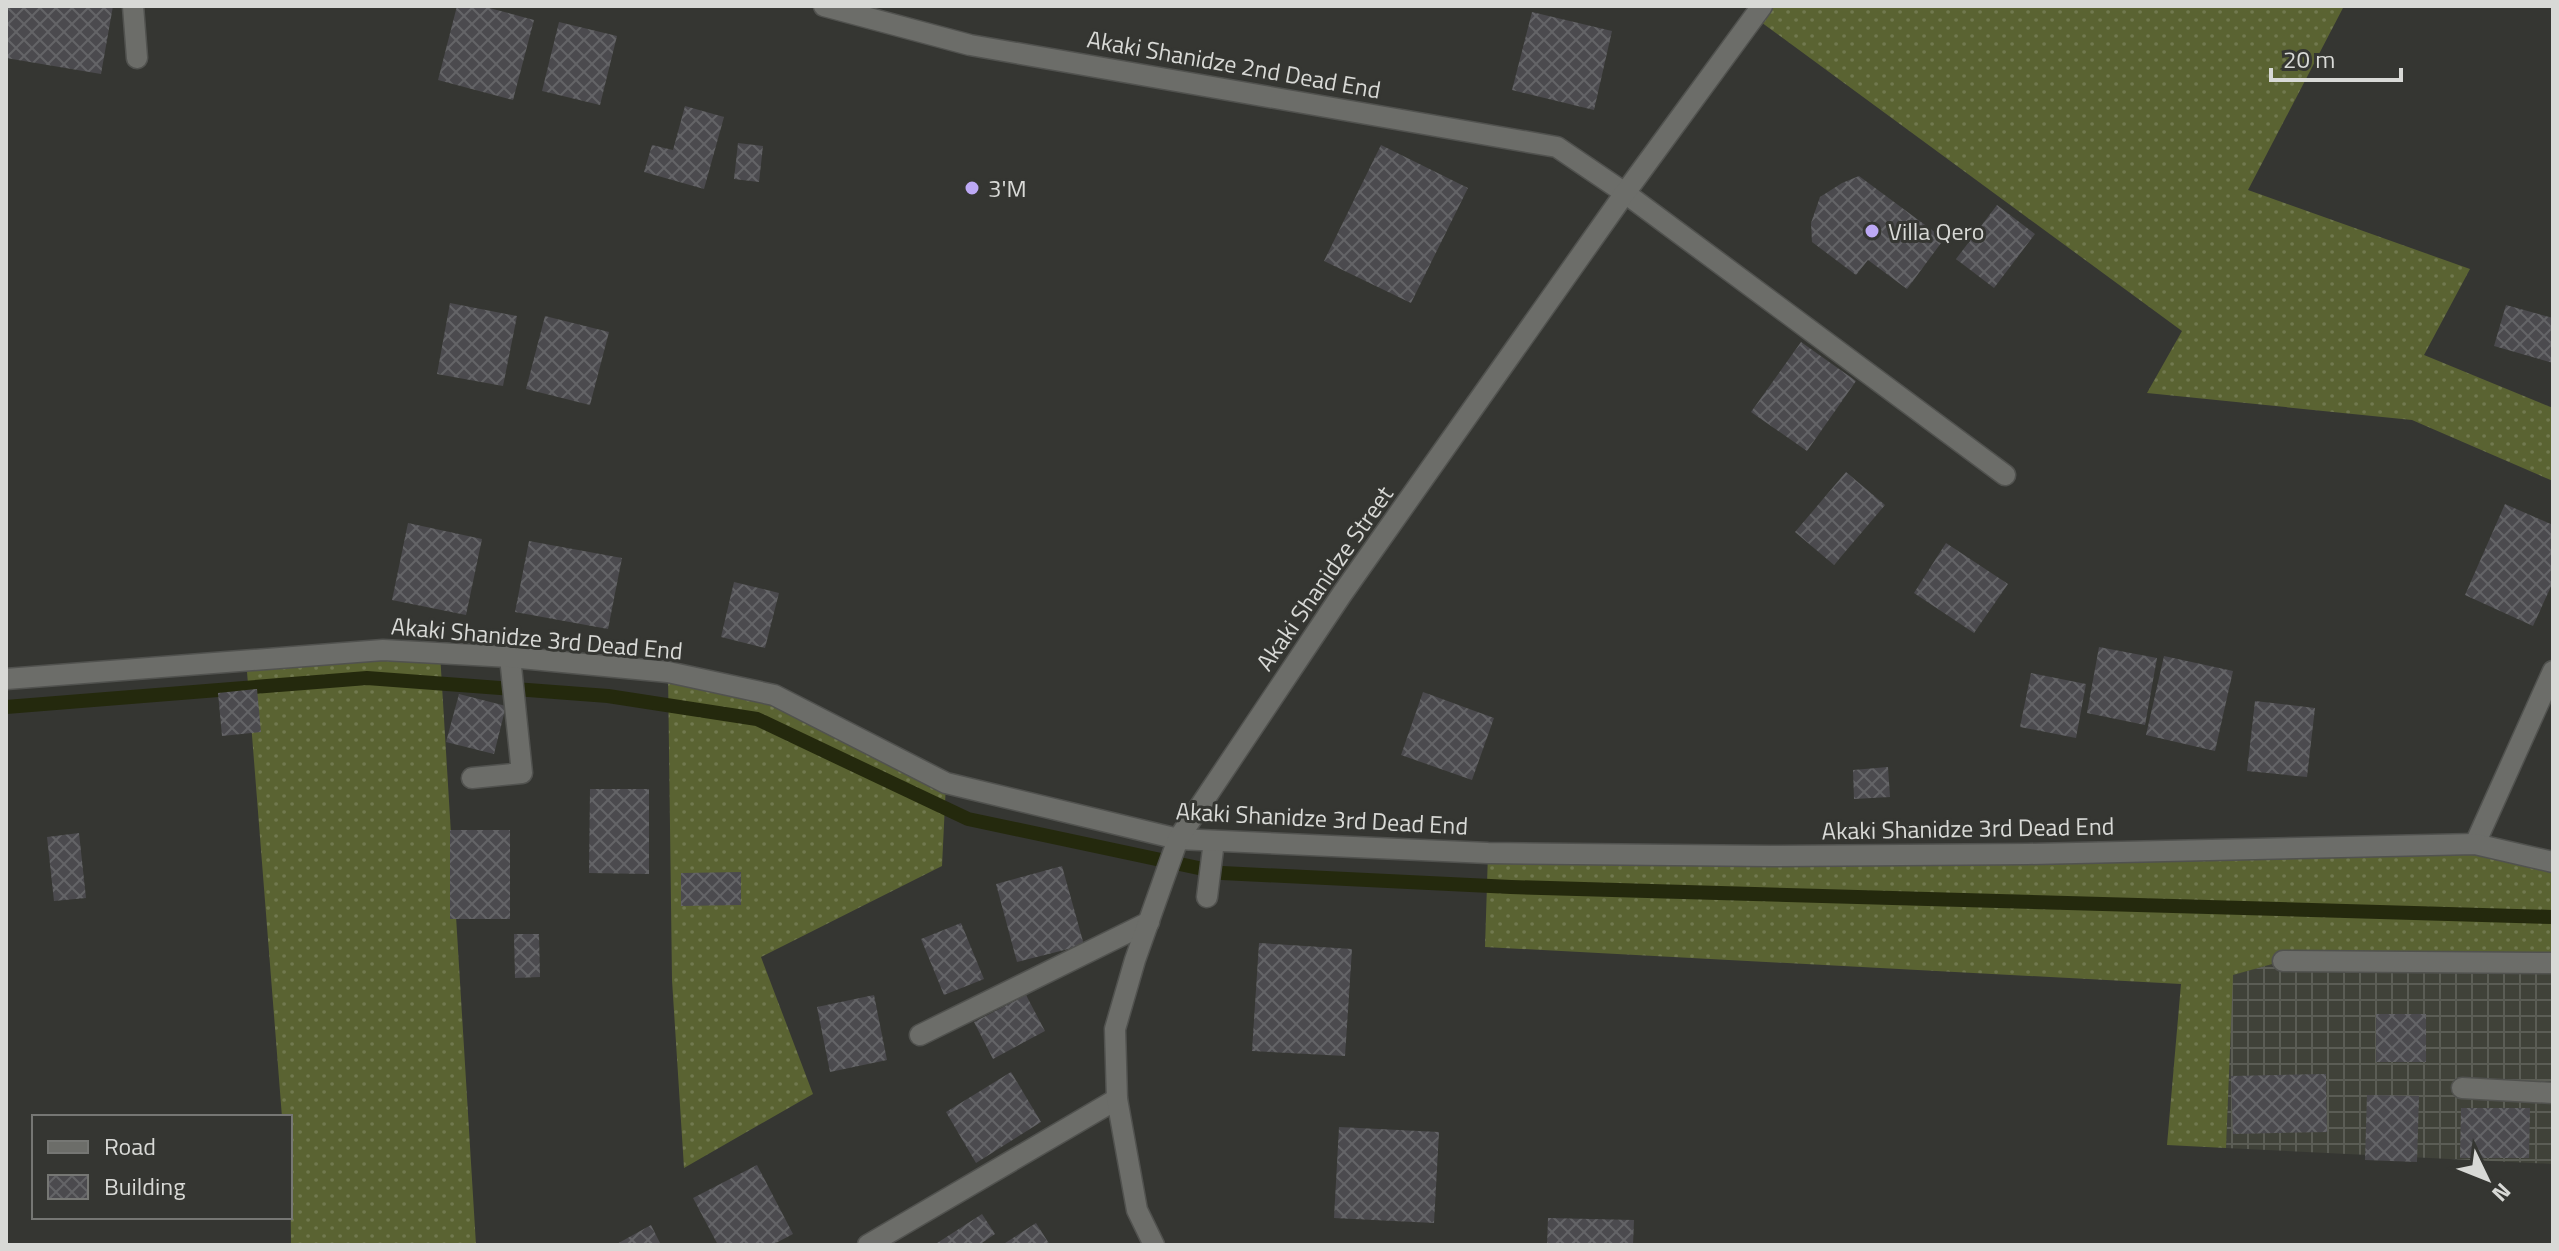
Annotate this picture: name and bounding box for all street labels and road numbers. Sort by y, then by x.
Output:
street label: Akaki Shanidze 2nd Dead End [1084,20,1384,108]
street label: Akaki Shanidze Street [1247,478,1402,678]
street label: Akaki Shanidze 3rd Dead End [390,607,684,669]
street label: Akaki Shanidze 3rd Dead End [1175,792,1469,844]
street label: Akaki Shanidze 3rd Dead End [1821,807,2115,849]

